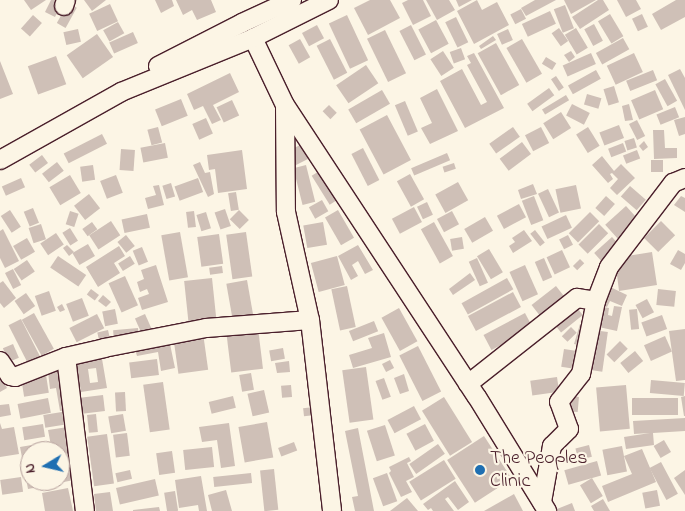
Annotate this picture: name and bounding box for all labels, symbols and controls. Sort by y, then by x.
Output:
north arrow [20,441,70,491]
place label: The Peoples Clinic [490,446,587,493]
text: N [20,462,42,475]
marker: The Peoples Clinic [474,464,486,476]

